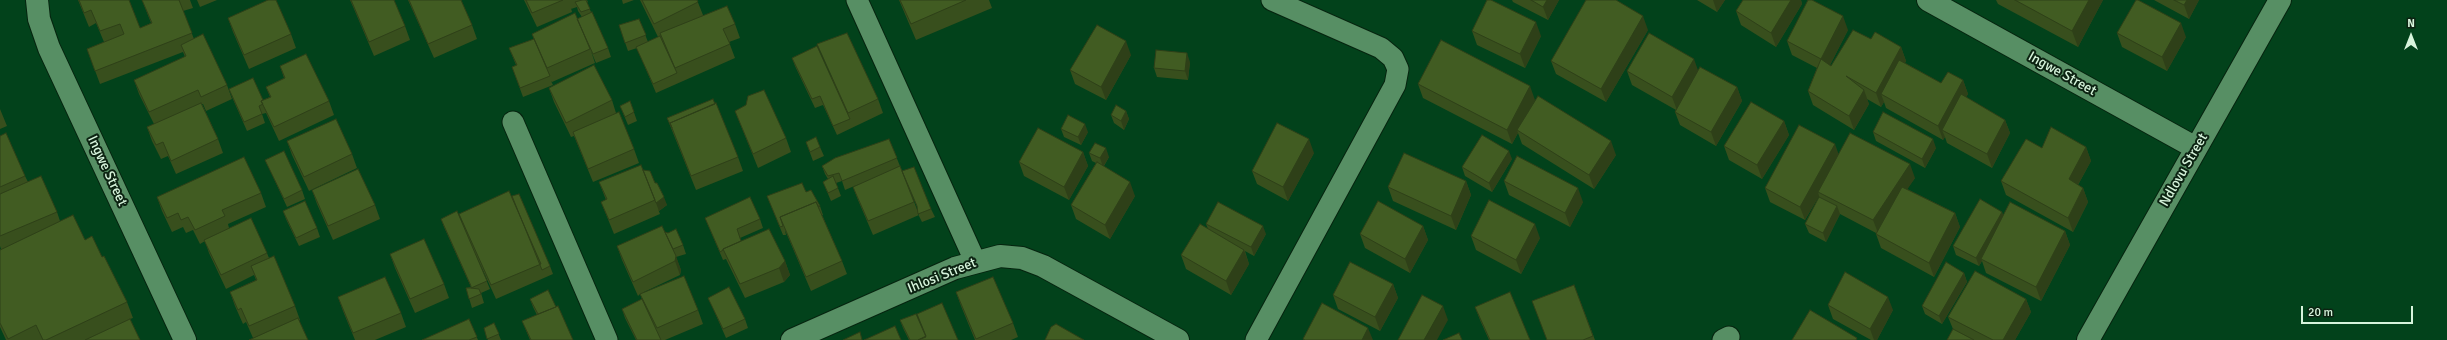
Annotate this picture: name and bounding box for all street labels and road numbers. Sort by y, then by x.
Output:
street label: Ingwe Street [2025,48,2099,100]
street label: Ndlovu Street [2156,130,2212,210]
street label: Ingwe Street [83,133,131,209]
street label: Ihlosi Street [905,255,979,297]

